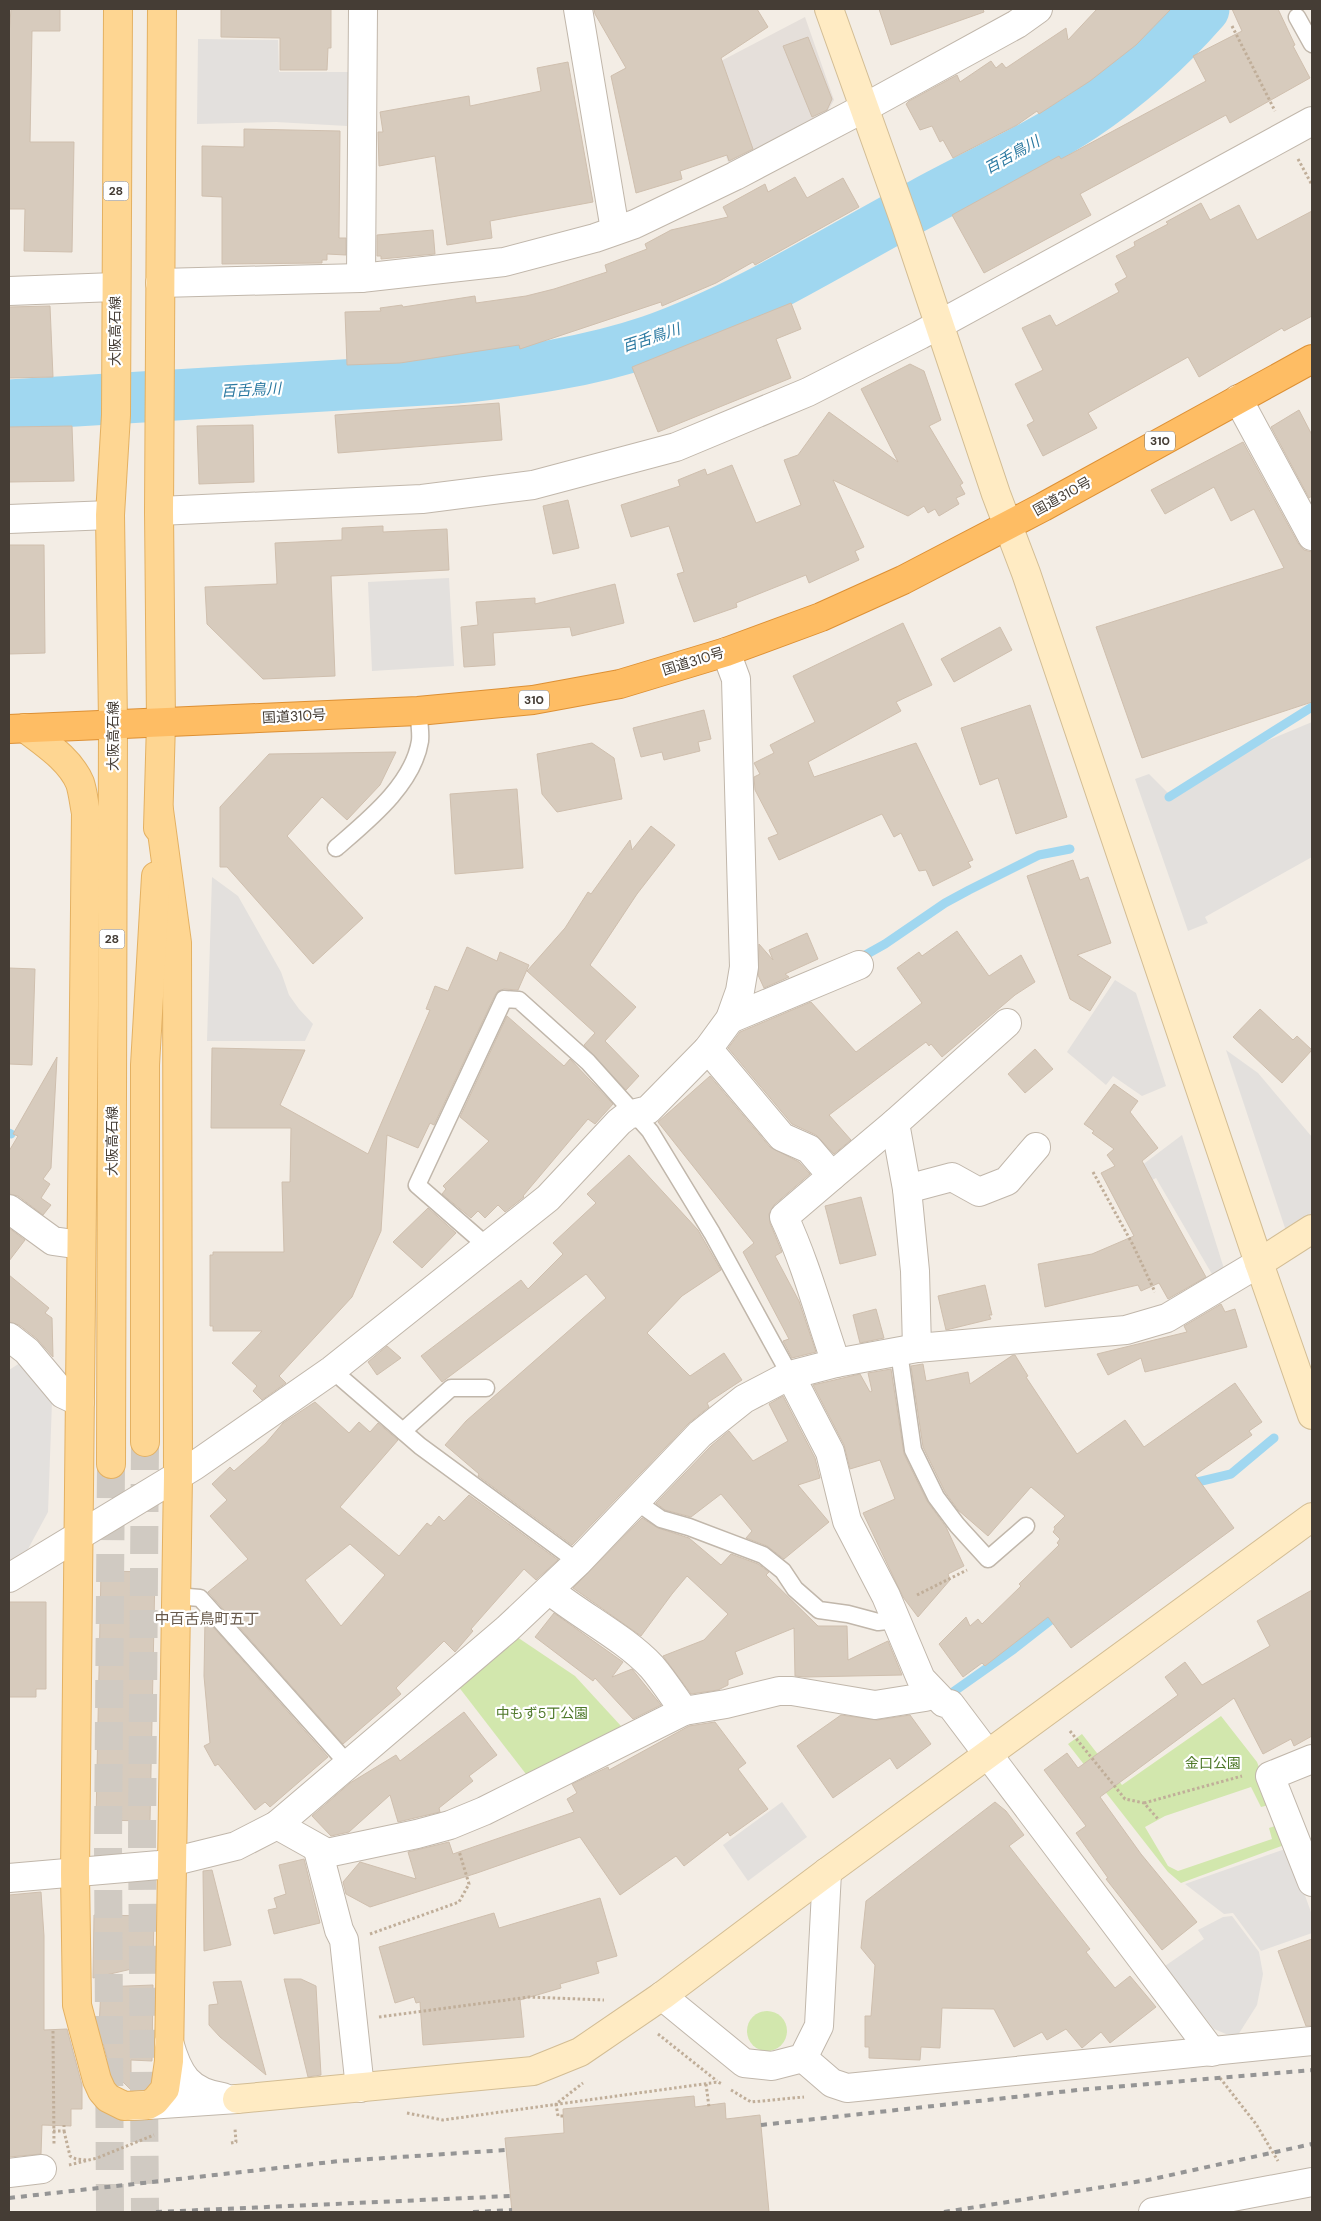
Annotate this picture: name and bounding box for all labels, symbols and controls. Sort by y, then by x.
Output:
water label: 百舌鳥川 [981,131,1045,178]
road number: 28 [104,182,128,200]
street label: 大阪高石線 [106,296,124,366]
water label: 百舌鳥川 [619,319,685,357]
water label: 百舌鳥川 [221,378,283,402]
road number: 310 [1145,432,1175,451]
street label: 国道310号 [1030,473,1094,519]
street label: 国道310号 [660,643,726,679]
road number: 310 [519,690,549,710]
street label: 大阪高石線 [104,701,122,771]
street label: 国道310号 [262,705,326,727]
road number: 28 [100,930,124,949]
street label: 大阪高石線 [103,1106,121,1176]
district label: 中百舌鳥町五丁 [154,1609,260,1629]
park label: 中もず5丁公園 [496,1704,588,1722]
park label: 金口公園 [1185,1754,1241,1772]

